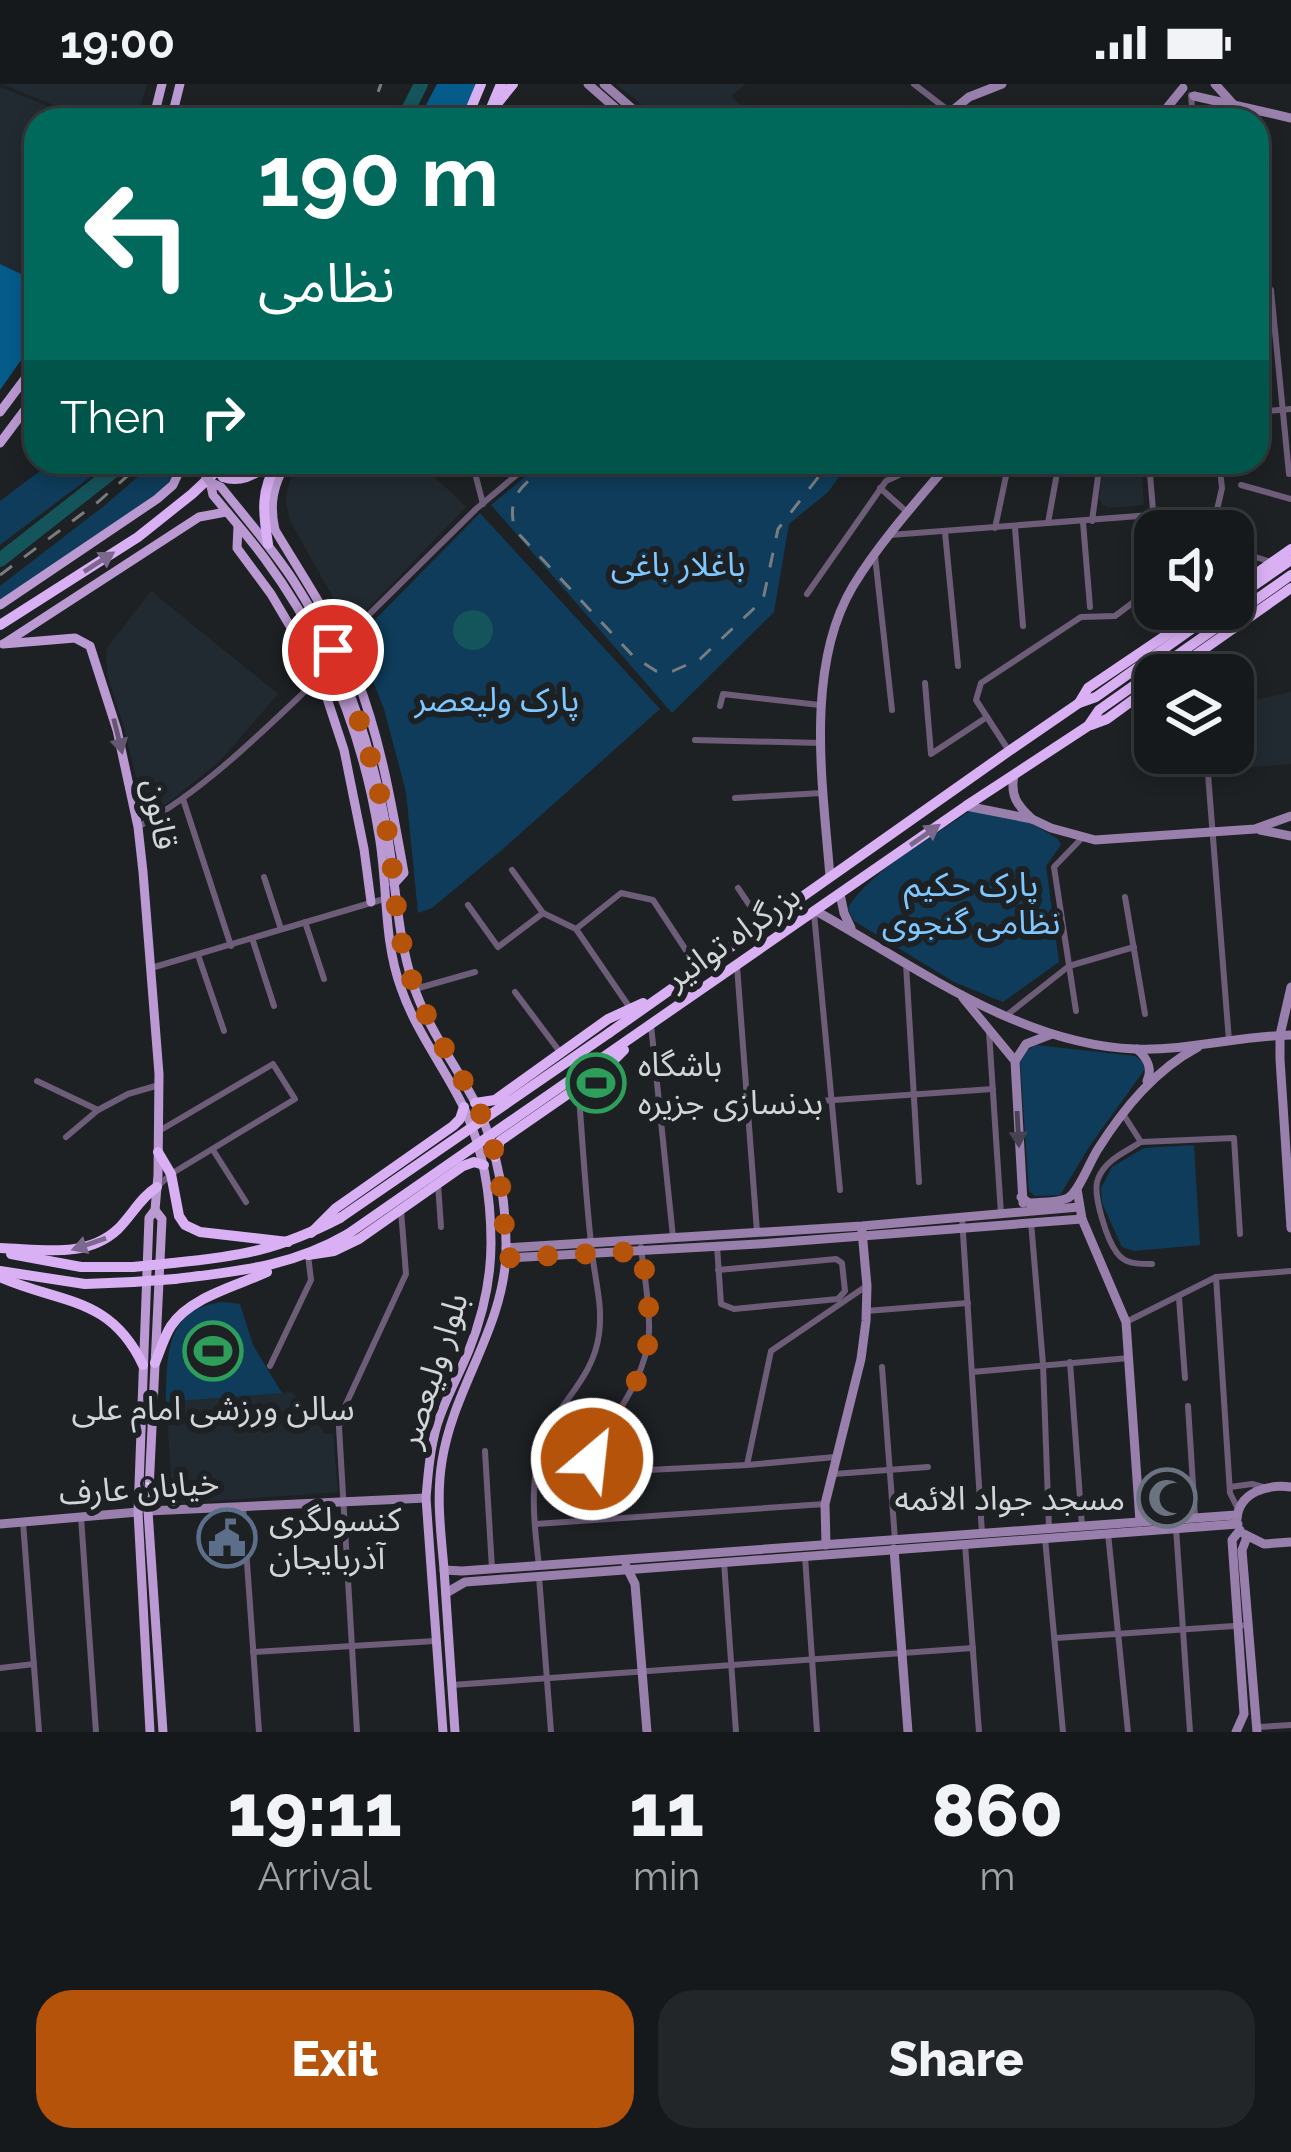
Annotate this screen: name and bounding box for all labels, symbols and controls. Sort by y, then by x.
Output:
text: 19:00 [60,16,175,69]
text: 190 m [258,127,499,226]
icon: left [60,156,216,312]
text: نظامی [258,251,395,315]
icon: right [190,384,256,450]
text: Then [60,391,166,444]
map controls [1134,510,1254,774]
button: sound [1134,510,1254,630]
park label: باغلار باغی [611,545,745,584]
one-way arrow [82,552,115,574]
pin [282,599,384,701]
icon: arrive [300,617,366,683]
button: layers [1134,654,1254,774]
park label: پارک ولیعصر [414,680,579,721]
one-way arrow [109,717,128,754]
street label: قانون [135,776,186,853]
one-way arrow [909,824,941,847]
park label: پارک حکیم نظامی گنجوی [882,865,1060,942]
street label: بزرگراه توانیر [656,876,807,998]
place label: باشگاه بدنسازی جزیره [638,1045,823,1122]
sports icon: باشگاه بدنسازی جزیره [565,1052,627,1114]
one-way arrow [1009,1111,1028,1149]
one-way arrow [71,1235,107,1254]
street label: بلوار ولیعصر [389,1288,476,1453]
sports icon: سالن ورزشی امام علی [182,1320,244,1382]
place label: سالن ورزشی امام علی [71,1389,355,1433]
position arrow [529,1396,655,1522]
street label: خیابان عارف [58,1462,221,1513]
mosque icon: مسجد جواد الائمه [1136,1467,1198,1529]
place label: مسجد جواد الائمه [895,1479,1125,1518]
place label: کنسولگری آذربایجان [269,1500,401,1577]
public building icon: کنسولگری آذربایجان [196,1507,258,1569]
text: 19:11 [228,1768,402,1853]
text: 11 [629,1768,704,1853]
text: 860 [932,1768,1063,1853]
text: Arrival [257,1853,372,1899]
text: min [633,1853,700,1899]
text: m [980,1853,1015,1899]
button: Exit [36,1990,634,2128]
button: Share [658,1990,1255,2128]

